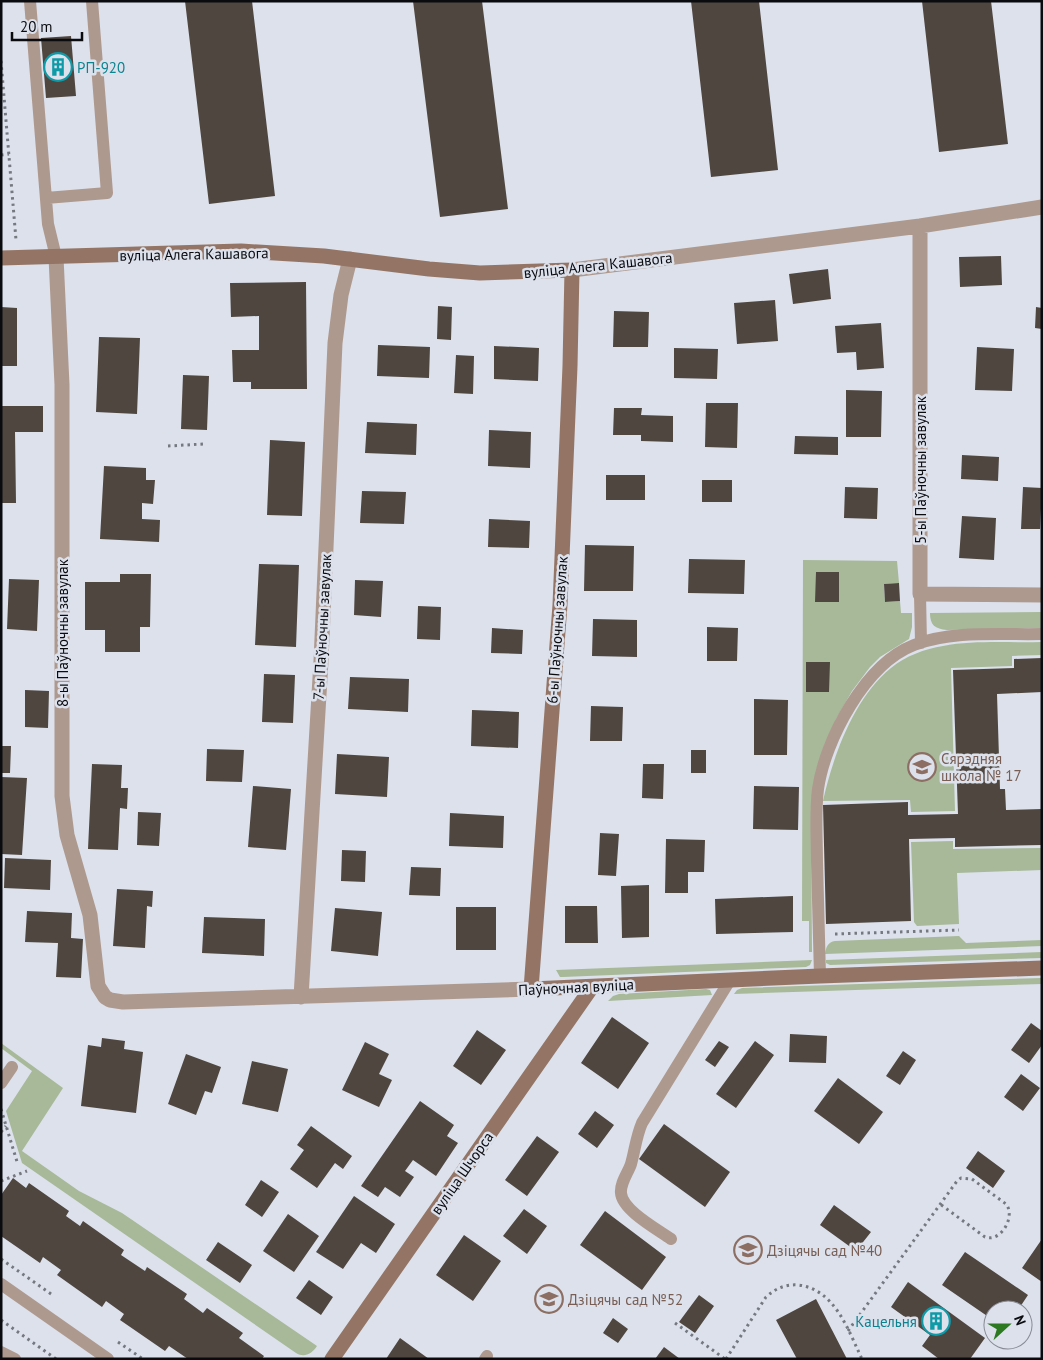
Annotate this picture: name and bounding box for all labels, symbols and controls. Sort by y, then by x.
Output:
scale bar [12,10,82,42]
text: 20 m [20,17,53,36]
building icon: РП-920 [43,52,73,82]
place label: РП-920 [77,58,125,77]
street label: вуліца Алега Кашавога [119,243,269,265]
street label: вуліца Алега Кашавога [523,248,673,282]
street label: 5-ы Паўночны завулак [911,395,930,544]
street label: 7-ы Паўночны завулак [309,552,335,701]
street label: 6-ы Паўночны завулак [542,555,572,704]
street label: 8-ы Паўночны завулак [53,558,72,707]
place label: Сярэдняя школа № 17 [941,749,1022,785]
school or university icon: Сярэдняя школа № 17 [907,752,937,782]
street label: Паўночная вуліца [518,974,634,1000]
street label: вуліца Шчорса [427,1128,497,1218]
school or university icon: Дзіцячы сад №40 [733,1235,763,1265]
place label: Дзіцячы сад №40 [767,1241,882,1260]
school or university icon: Дзіцячы сад №52 [534,1284,564,1314]
place label: Дзіцячы сад №52 [568,1290,683,1309]
north arrow [983,1300,1033,1350]
building icon: Кацельня [921,1306,951,1336]
place label: Кацельня [855,1312,917,1331]
text: N [1010,1313,1030,1328]

